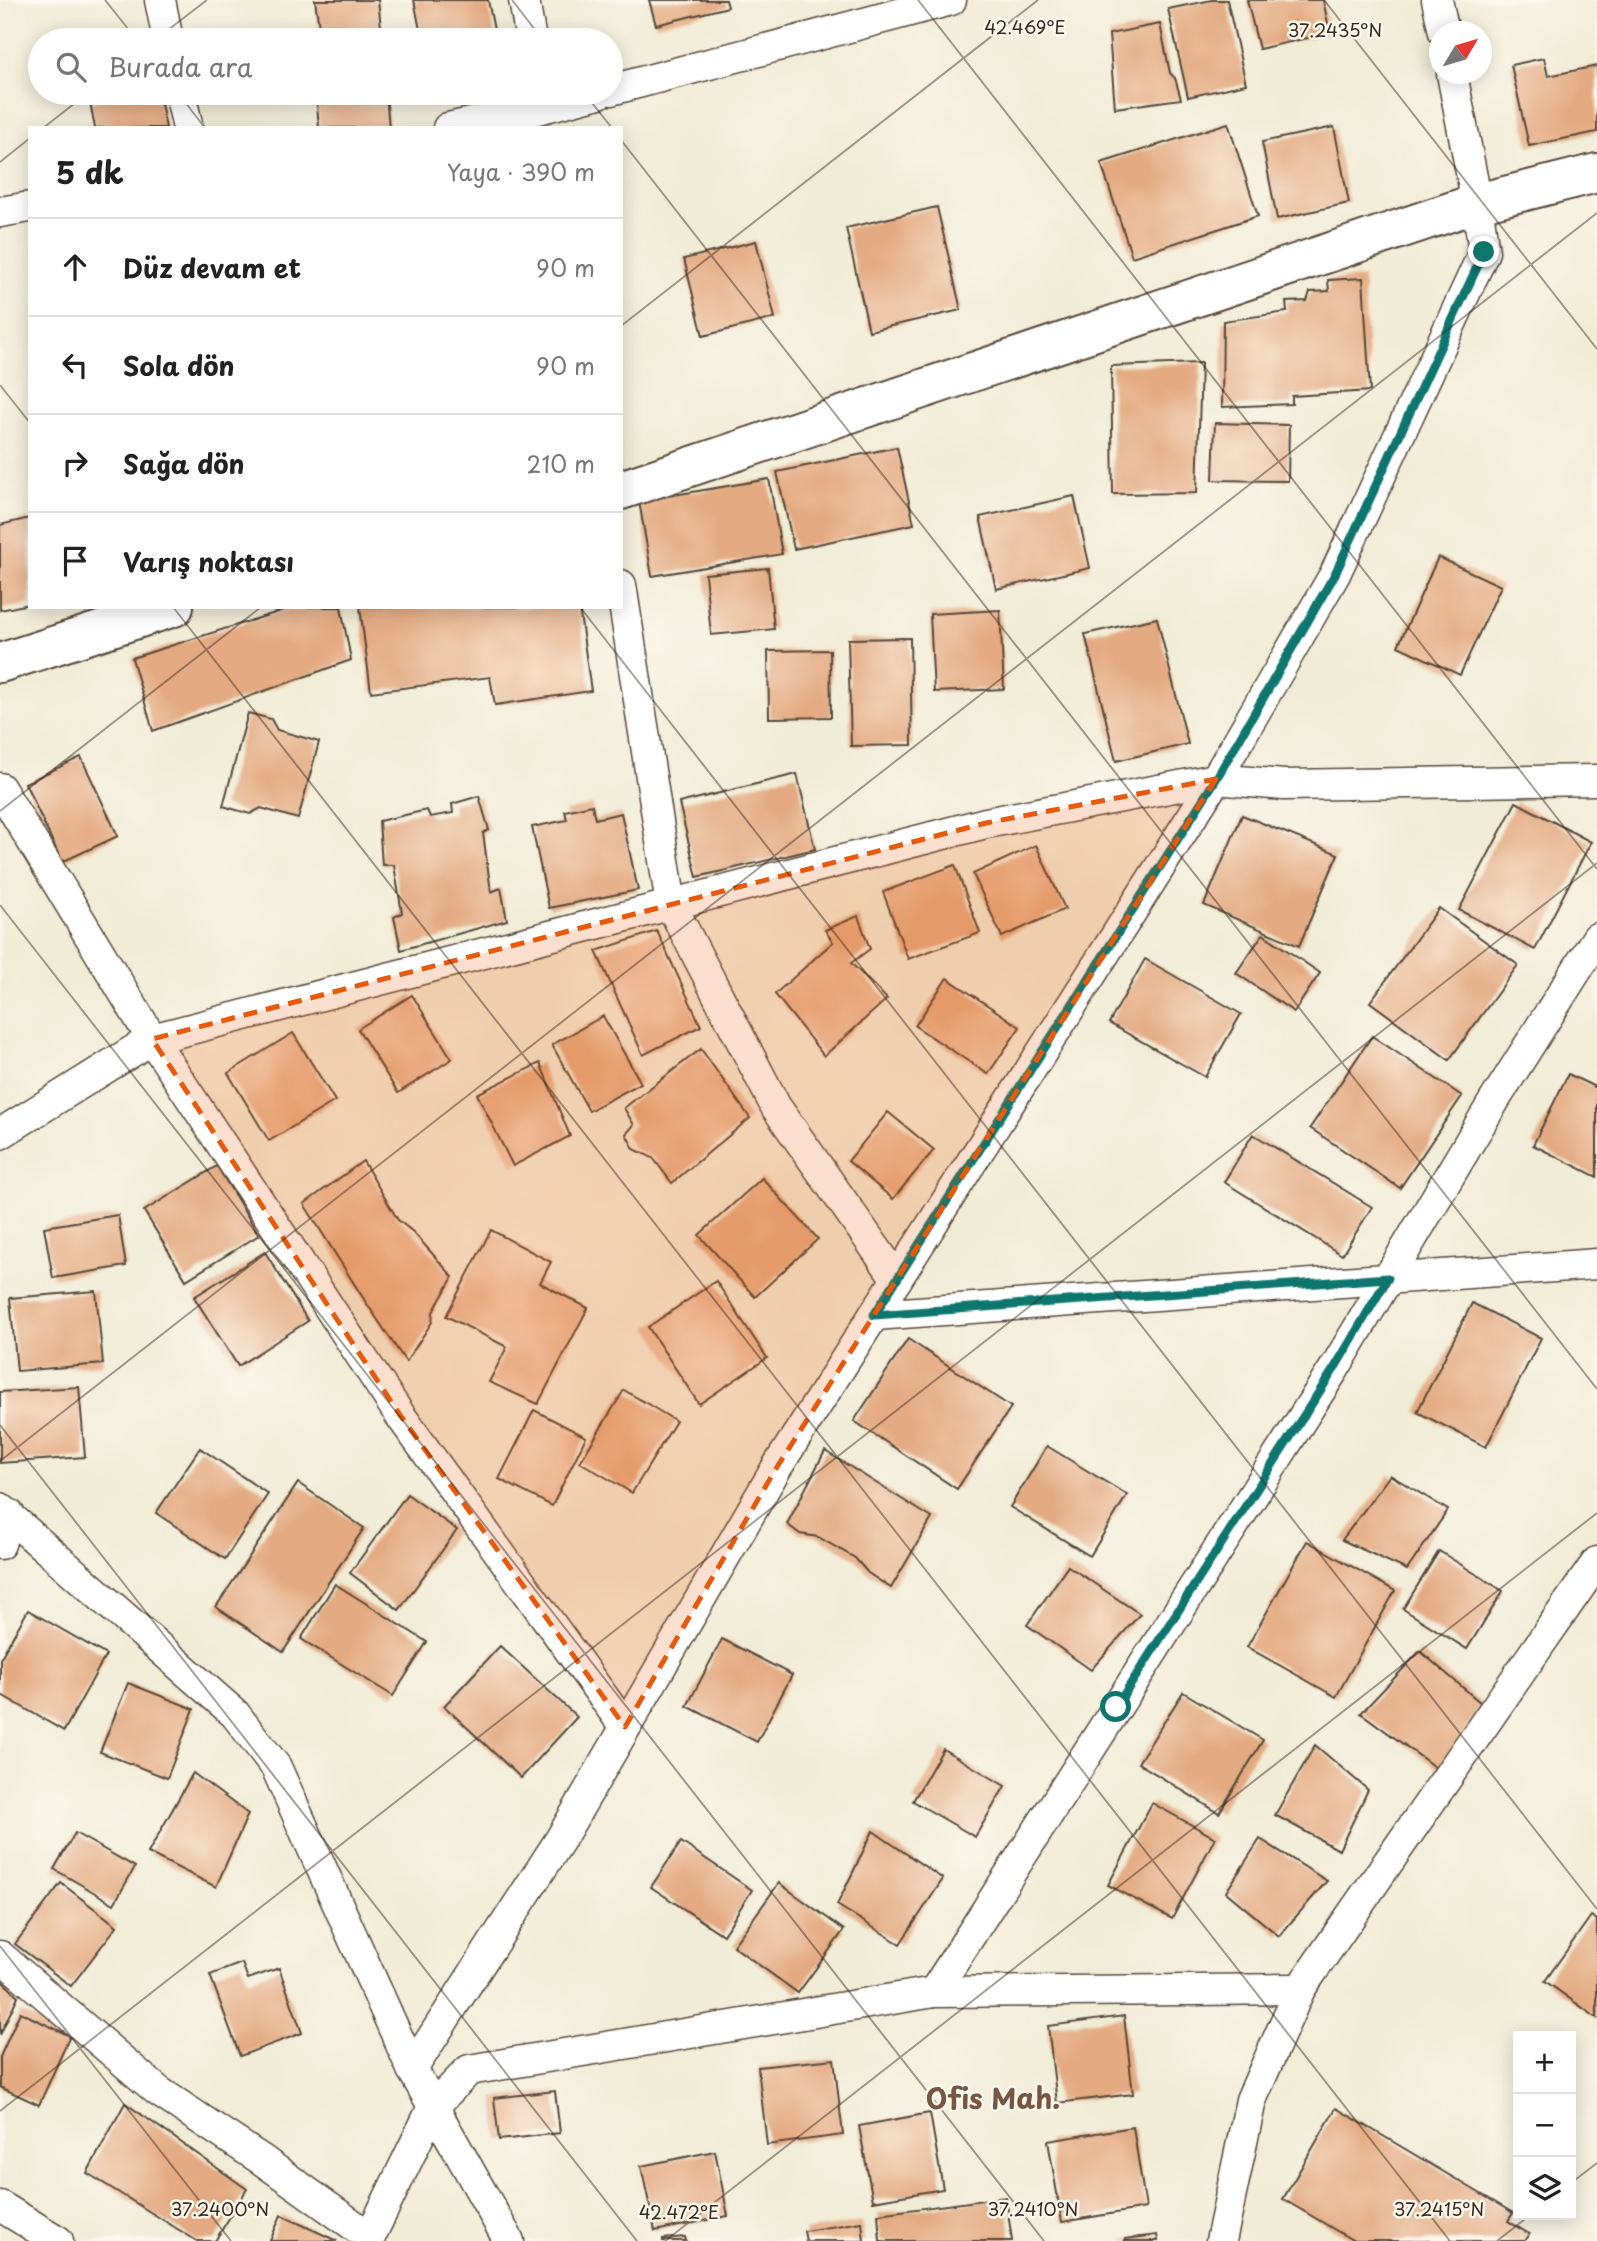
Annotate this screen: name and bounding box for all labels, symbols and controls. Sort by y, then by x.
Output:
text: 42.469°E [984,13,1066,40]
text: 37.2435°N [1288,16,1382,43]
north arrow [1429,21,1492,84]
search box [28,28,623,105]
text: Burada ara [108,47,252,86]
icon: search [52,48,90,86]
text: 5 dk [56,149,124,194]
text: Yaya · 390 m [447,154,595,189]
route end [1468,236,1499,267]
icon: ahead [56,248,94,286]
text: Düz devam et [123,248,301,287]
text: 90 m [536,250,595,285]
icon: left [56,346,94,384]
text: Sola dön [123,346,234,385]
text: 90 m [536,348,595,383]
icon: right [56,444,94,482]
text: Sağa dön [123,444,245,483]
text: 210 m [527,446,595,481]
icon: arrive [56,542,94,580]
text: Varış noktası [123,542,294,581]
route start [1100,1691,1131,1722]
map controls [1513,2031,1576,2220]
button: + [1513,2031,1576,2094]
district label: Ofis Mah. [926,2076,1060,2119]
button: − [1513,2094,1576,2157]
button: layers [1513,2157,1576,2220]
text: 37.2400°N [171,2195,269,2222]
text: 37.2410°N [987,2195,1079,2222]
text: 37.2415°N [1394,2195,1484,2222]
text: 42.472°E [639,2198,719,2225]

